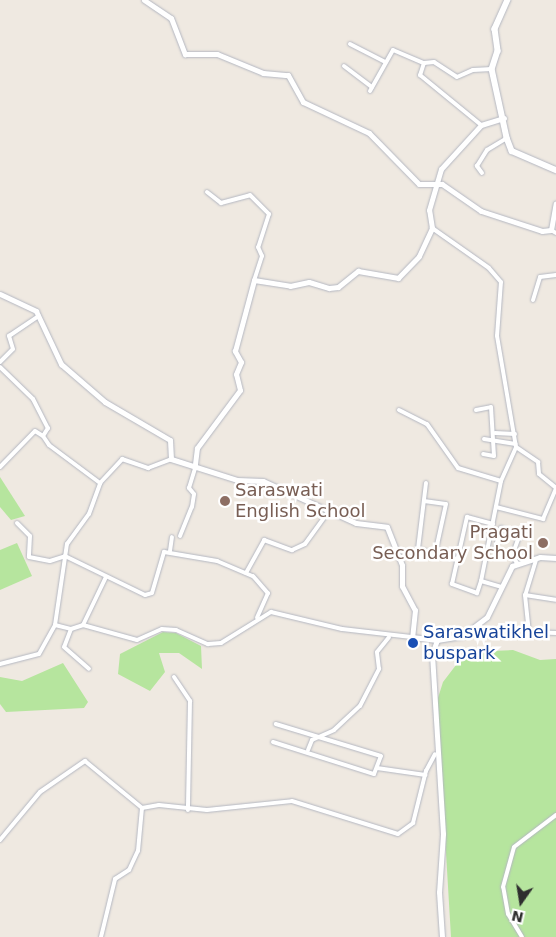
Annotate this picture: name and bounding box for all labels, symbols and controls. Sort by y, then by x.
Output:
place label: Saraswati English School [235,480,365,522]
marker: Saraswati English School [219,495,231,507]
place label: Pragati Secondary School [372,522,533,564]
marker: Pragati Secondary School [537,537,549,549]
place label: Saraswatikhel buspark [423,622,549,664]
marker: Saraswatikhel buspark [407,637,419,649]
north arrow [496,877,546,927]
text: N [510,908,525,926]

